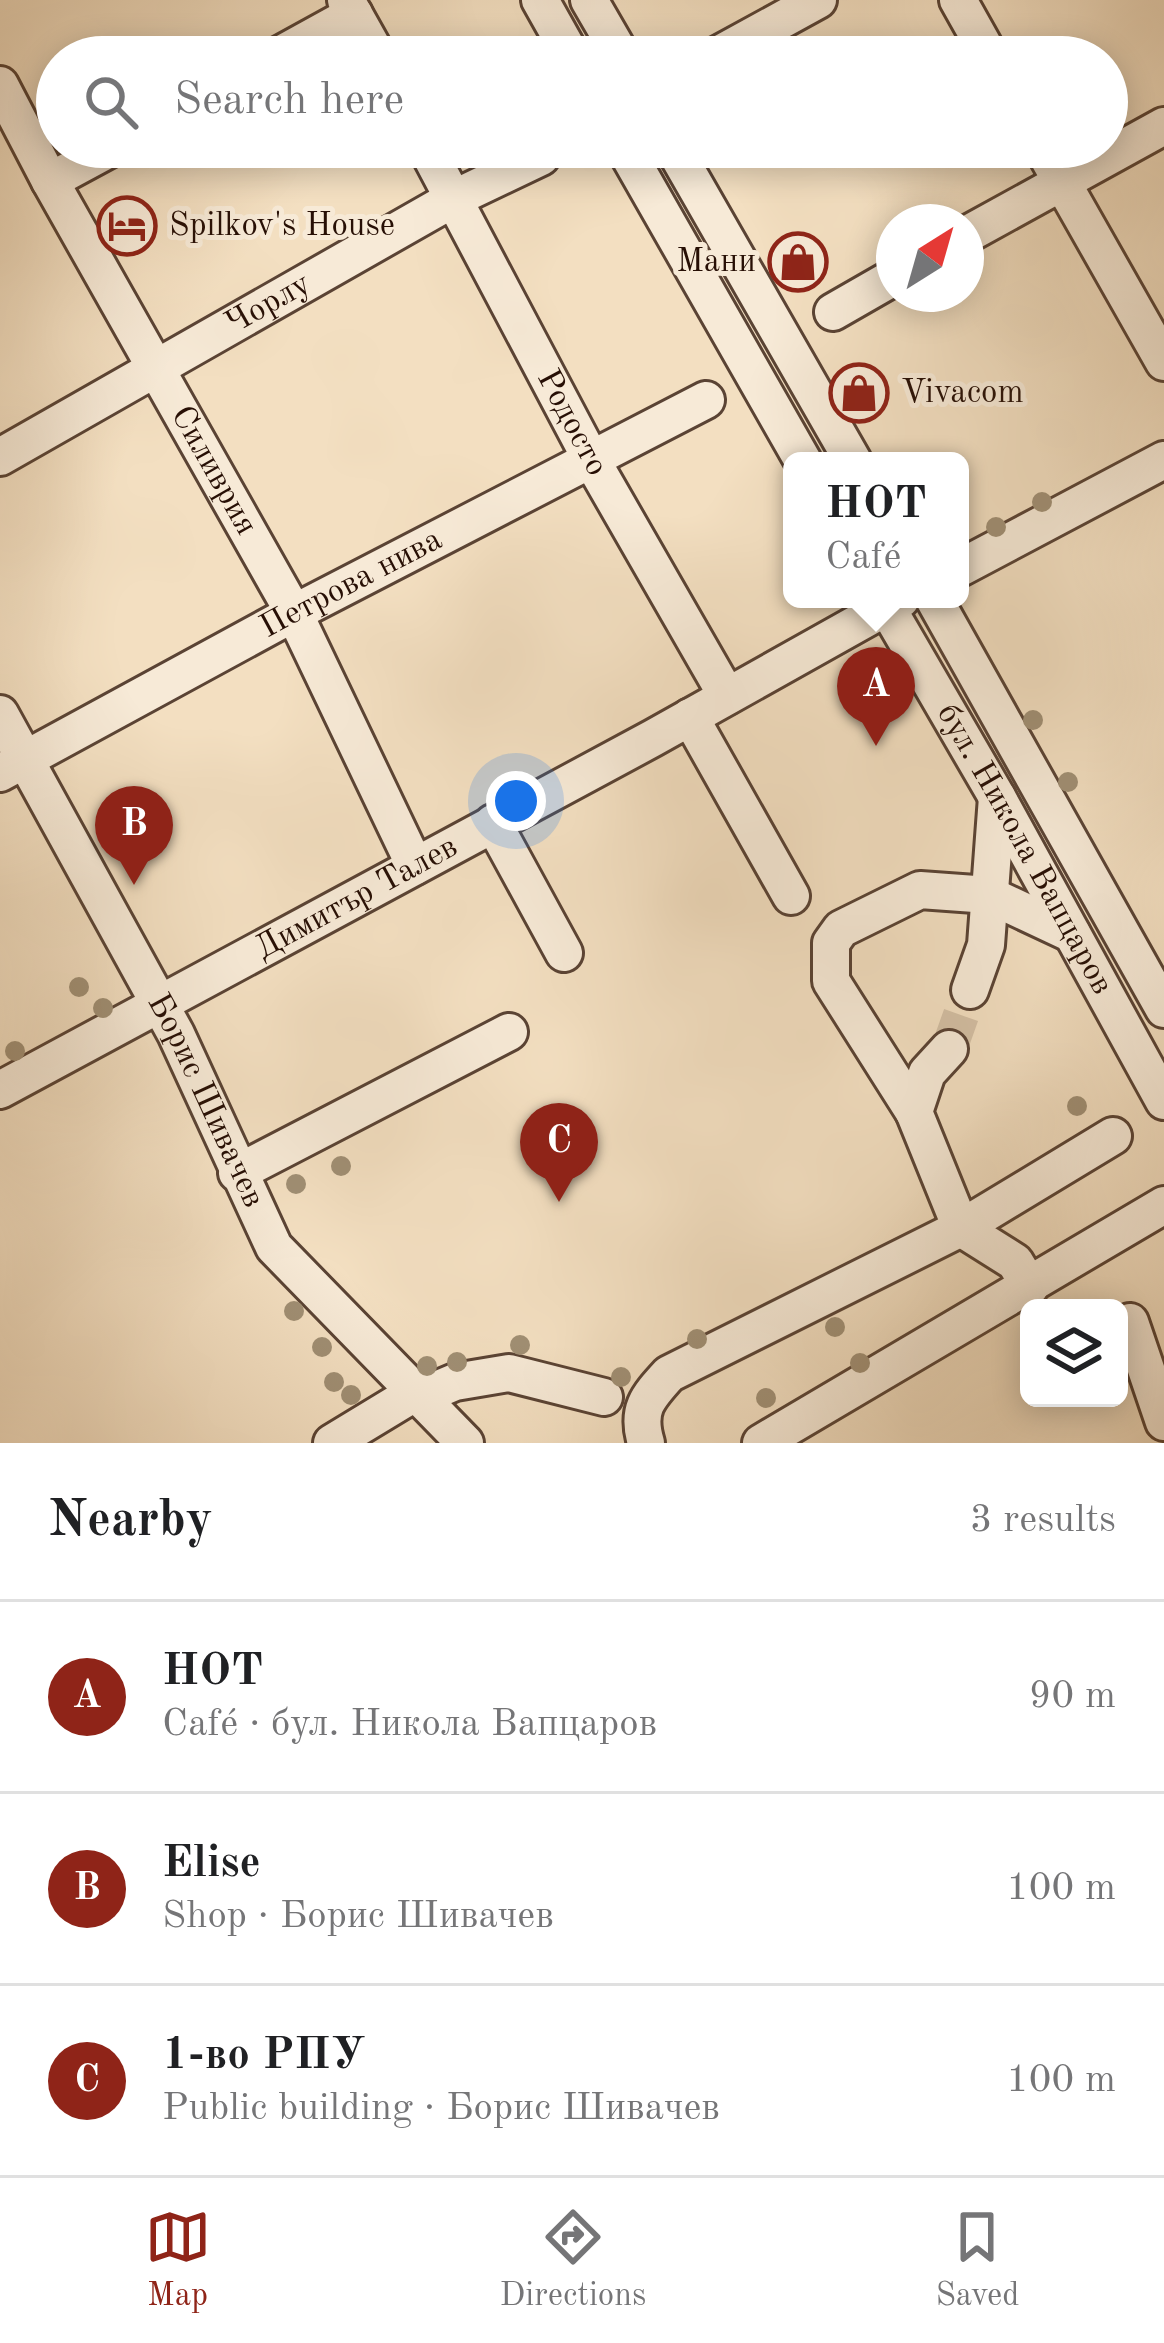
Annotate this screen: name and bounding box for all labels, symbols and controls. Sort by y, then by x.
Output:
search box [36,36,1128,168]
icon: search [78,69,144,135]
text: Search here [174,79,404,124]
hotel icon: Spilkov's House [96,195,158,257]
north arrow [876,204,984,312]
place label: Spilkov's House [169,210,395,243]
shop icon: Мани [767,231,829,293]
place label: Мани [676,246,756,279]
street label: Чорлу [220,267,317,341]
shop icon: Vivacom [828,362,890,424]
street label: Родосто [530,364,613,482]
place label: Vivacom [901,377,1024,410]
street label: Силиврия [164,401,263,541]
popup [783,452,969,608]
text: HOT [825,483,927,528]
street label: Петрова нива [255,523,447,644]
text: Café [825,538,902,577]
pin: A [837,647,915,746]
street label: бул. Никола Вапцаров [930,698,1119,1000]
your location [486,771,546,831]
pin: B [95,786,173,885]
street label: Димитър Талев [250,830,463,966]
street label: Борис Шивачев [141,988,270,1212]
pin: C [520,1103,598,1202]
map controls [1020,1299,1128,1407]
button: layers [1020,1299,1128,1407]
text: Nearby [48,1496,213,1547]
text: 3 results [970,1501,1116,1540]
text: HOT [162,1650,263,1695]
text: A [72,1677,102,1716]
text: 90 m [1029,1677,1116,1716]
text: Café · бул. Никола Вапцаров [162,1705,657,1744]
text: Elise [162,1842,261,1887]
text: B [73,1869,101,1908]
text: 100 m [1006,1869,1116,1908]
text: Shop · Борис Шивачев [162,1897,554,1936]
text: 1-во РПУ [162,2034,365,2079]
text: C [74,2061,100,2100]
text: 100 m [1006,2061,1116,2100]
text: Public building · Борис Шивачев [162,2089,720,2128]
tab: Map [145,2204,211,2317]
tab: Directions [500,2204,646,2317]
tab: Saved [935,2204,1019,2317]

